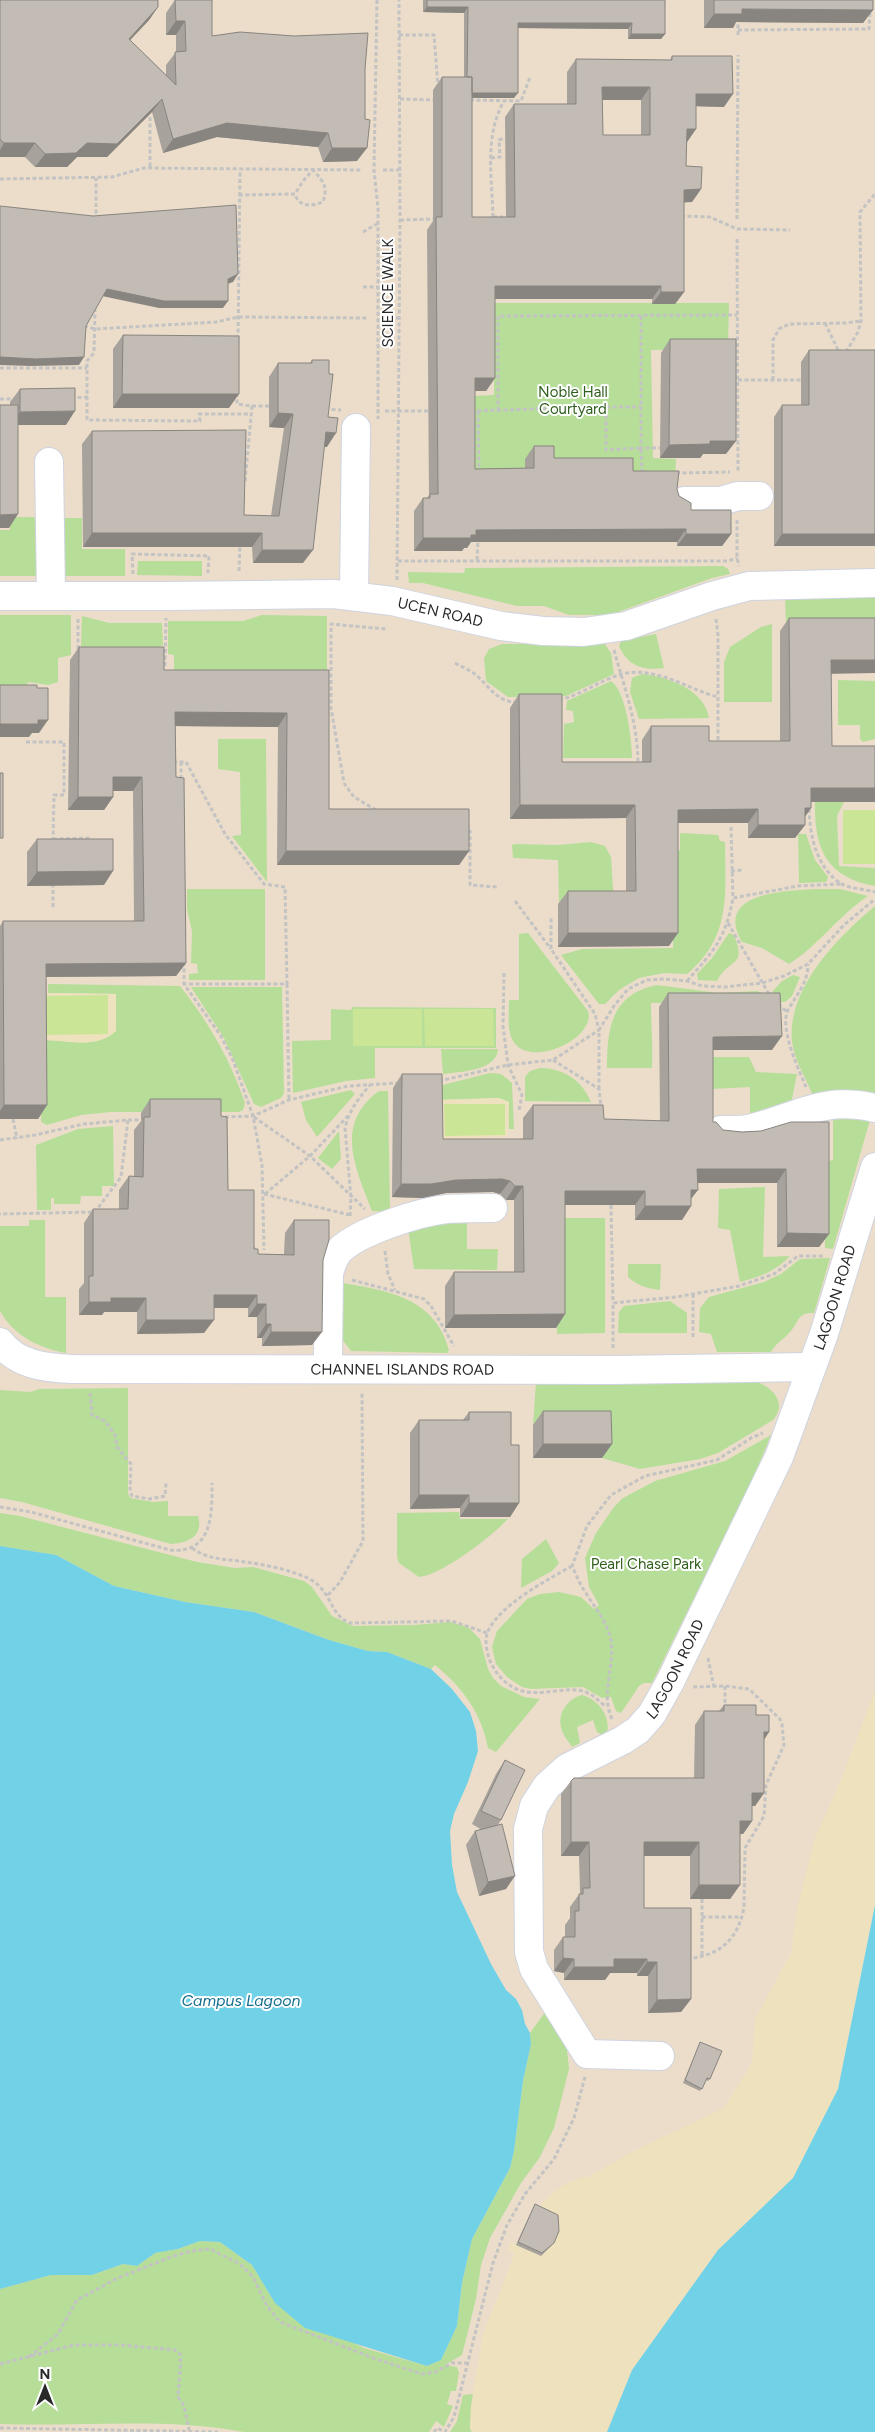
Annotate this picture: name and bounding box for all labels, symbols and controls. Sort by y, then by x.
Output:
street label: SCIENCE WALK [379,238,397,348]
park label: Noble Hall Courtyard [538,383,608,418]
street label: UCEN ROAD [396,594,485,631]
street label: LAGOON ROAD [810,1243,860,1353]
street label: CHANNEL ISLANDS ROAD [310,1360,494,1379]
park label: Pearl Chase Park [591,1555,702,1573]
street label: LAGOON ROAD [643,1616,708,1723]
water label: Campus Lagoon [181,1991,301,2010]
north arrow [20,2362,70,2412]
text: N [40,2366,50,2383]

